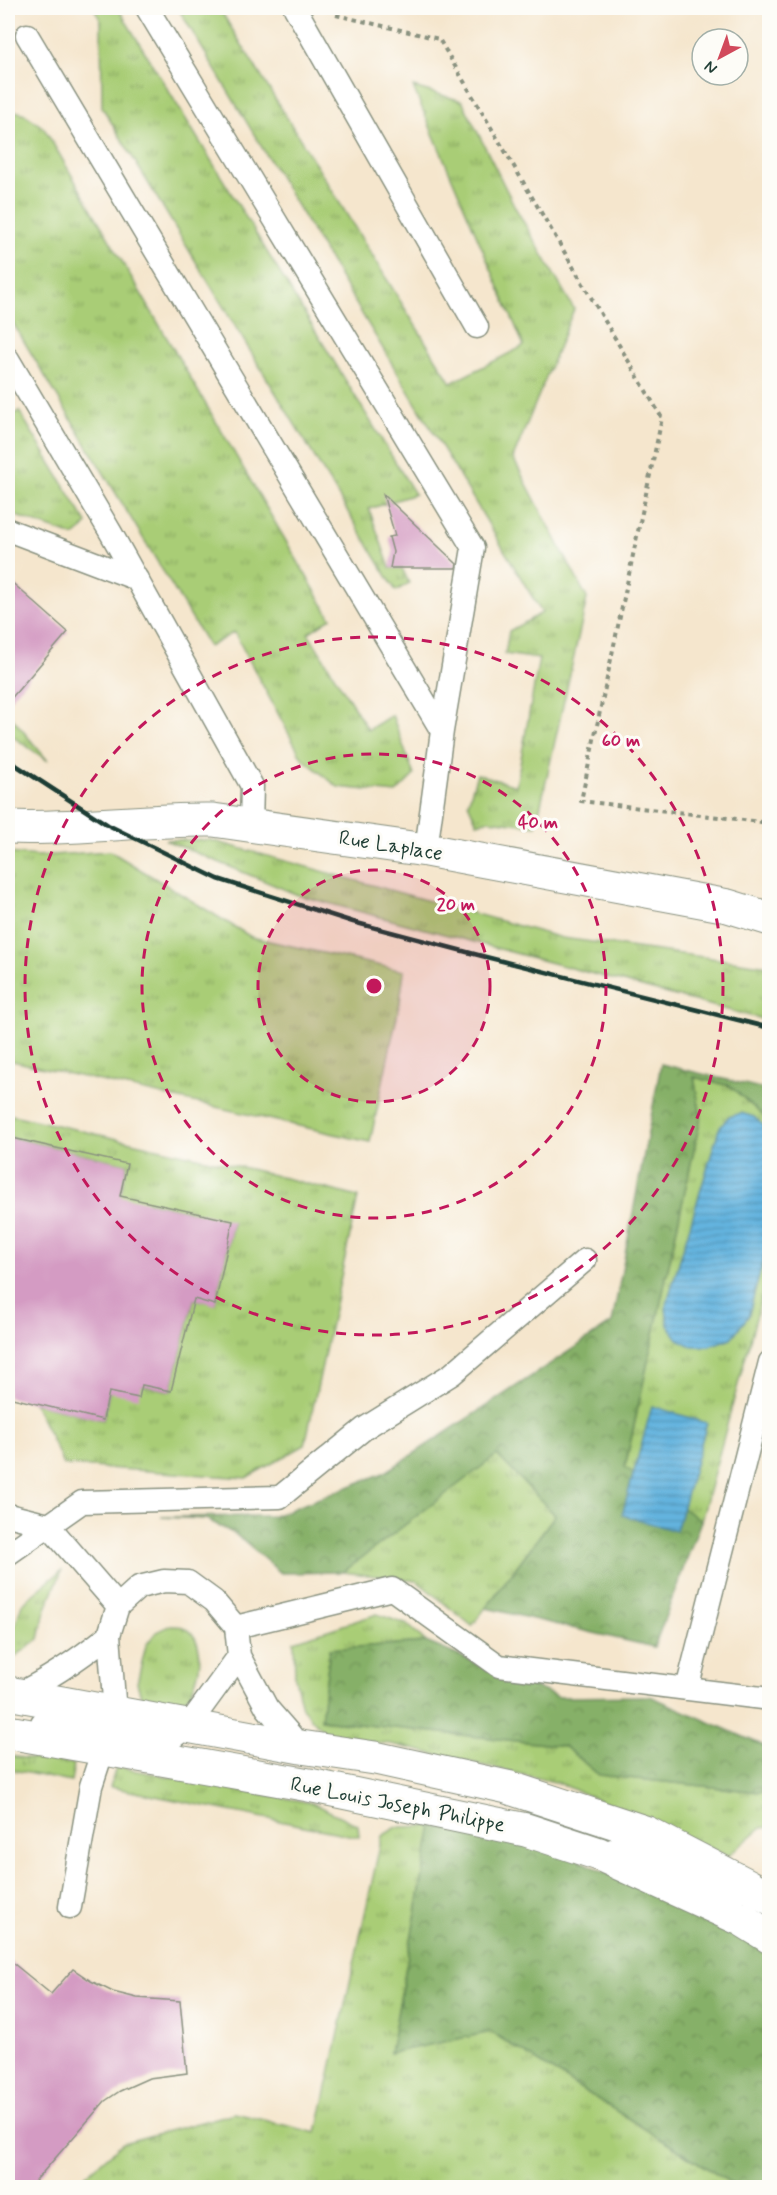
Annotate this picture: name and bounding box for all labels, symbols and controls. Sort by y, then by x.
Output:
north arrow [690,27,750,87]
text: N [700,56,722,79]
text: 60 m [602,729,640,753]
text: 40 m [518,811,558,835]
street label: Rue Laplace [337,824,445,868]
text: 20 m [437,893,475,917]
centre of rings [364,976,384,996]
street label: Rue Louis Joseph Philippe [288,1770,508,1840]

